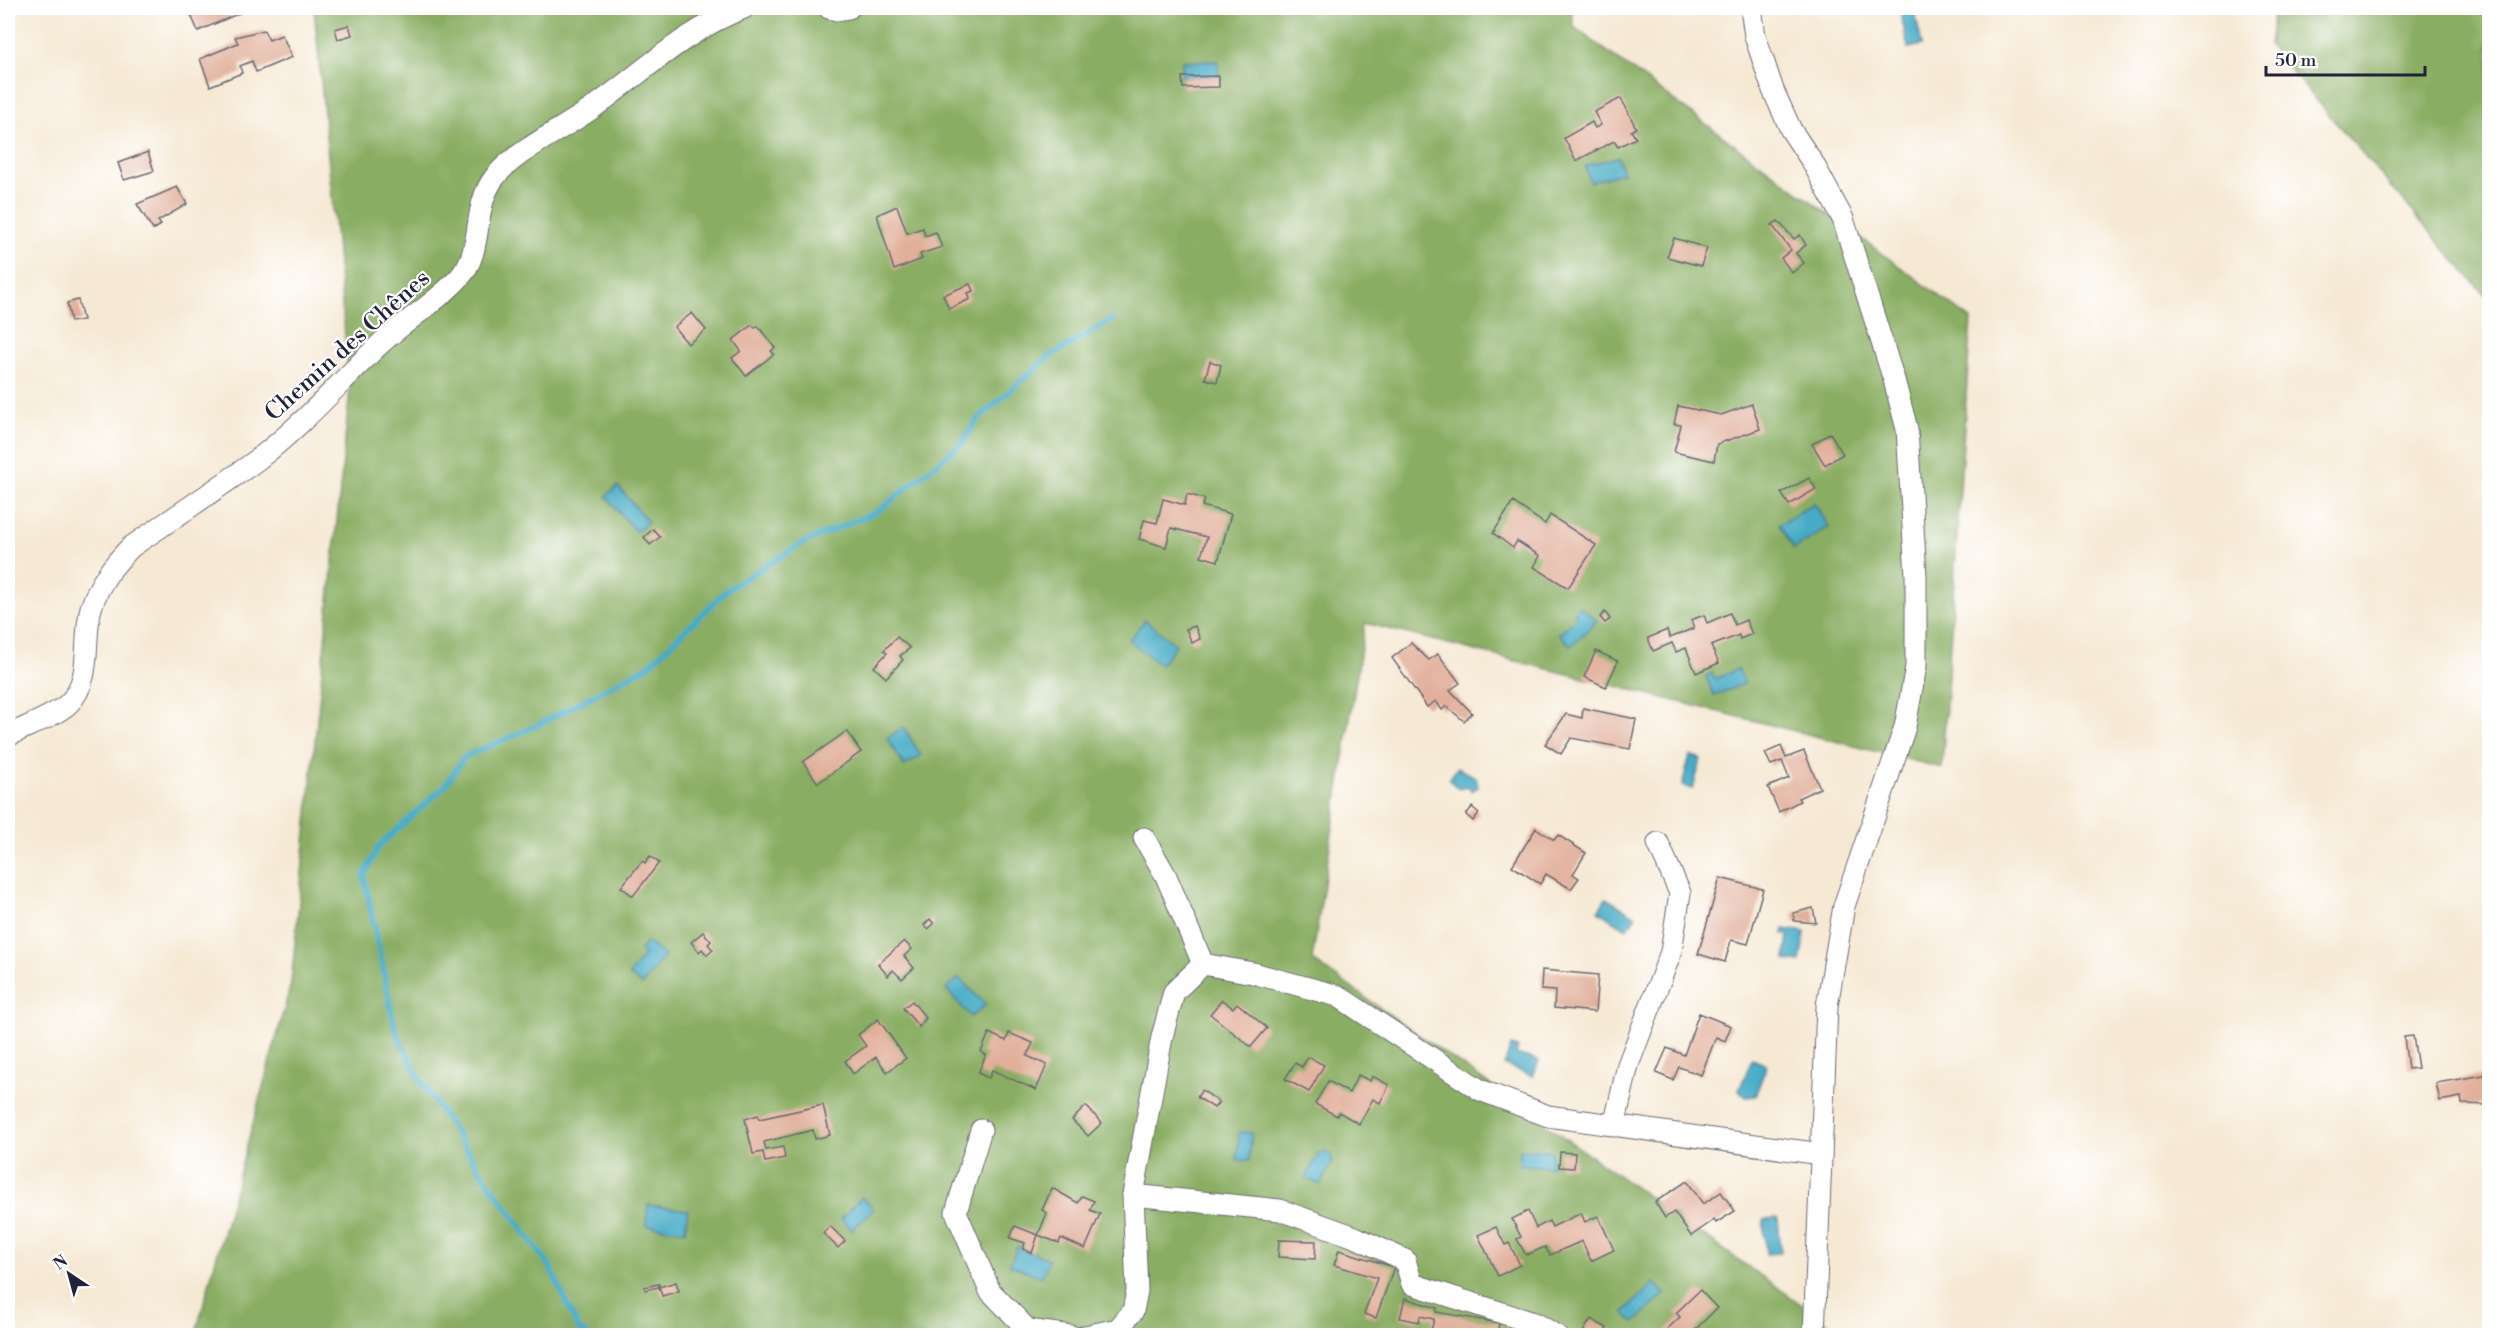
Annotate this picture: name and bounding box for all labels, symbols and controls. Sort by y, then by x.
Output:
scale bar [2266,39,2425,77]
text: 50 m [2275,49,2317,72]
street label: Chemin des Chênes [259,264,437,428]
north arrow [39,1244,99,1304]
text: N [50,1251,72,1274]

